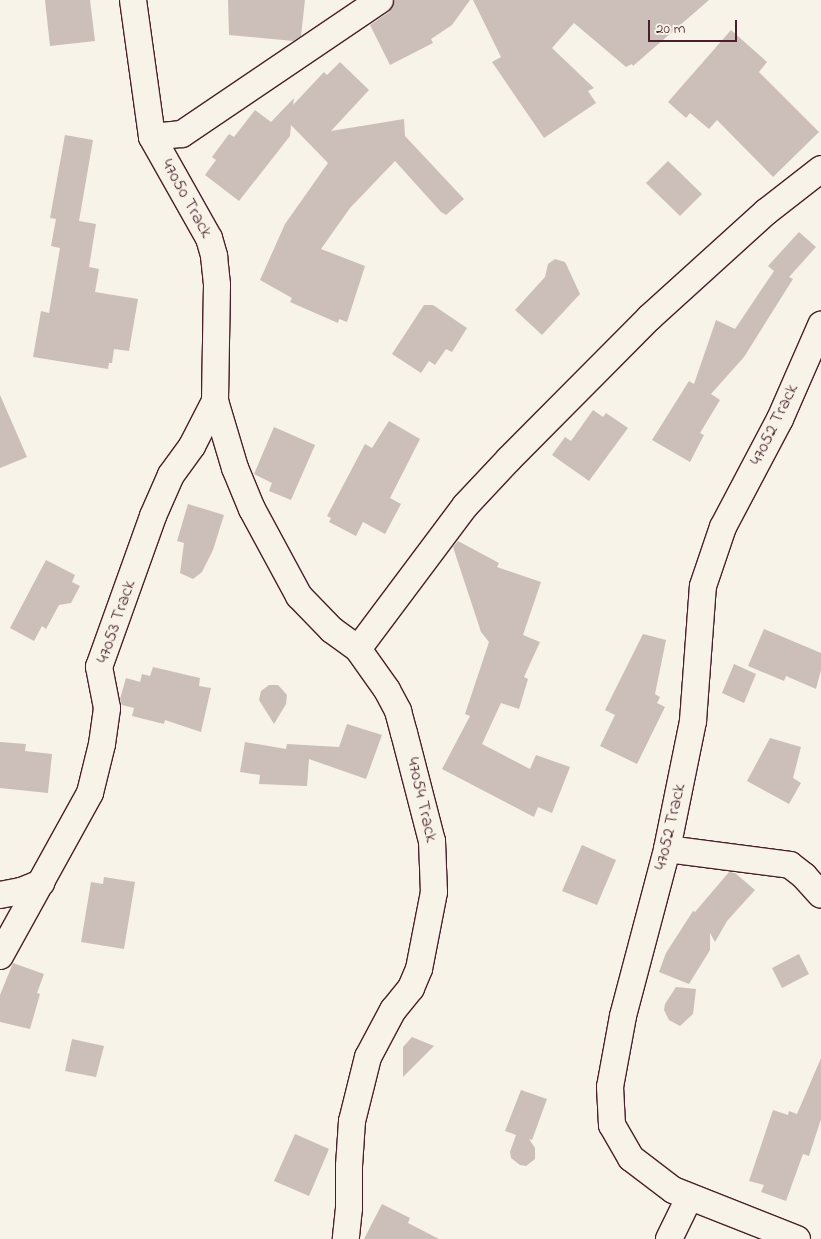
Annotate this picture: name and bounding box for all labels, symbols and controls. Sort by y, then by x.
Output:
scale bar [651,10,740,42]
text: 20 m [656,18,685,40]
street label: 47050 Track [156,156,216,242]
street label: 47052 Track [746,381,804,469]
street label: 47053 Track [93,578,141,666]
street label: 47054 Track [401,756,441,844]
street label: 47052 Track [651,782,691,872]

